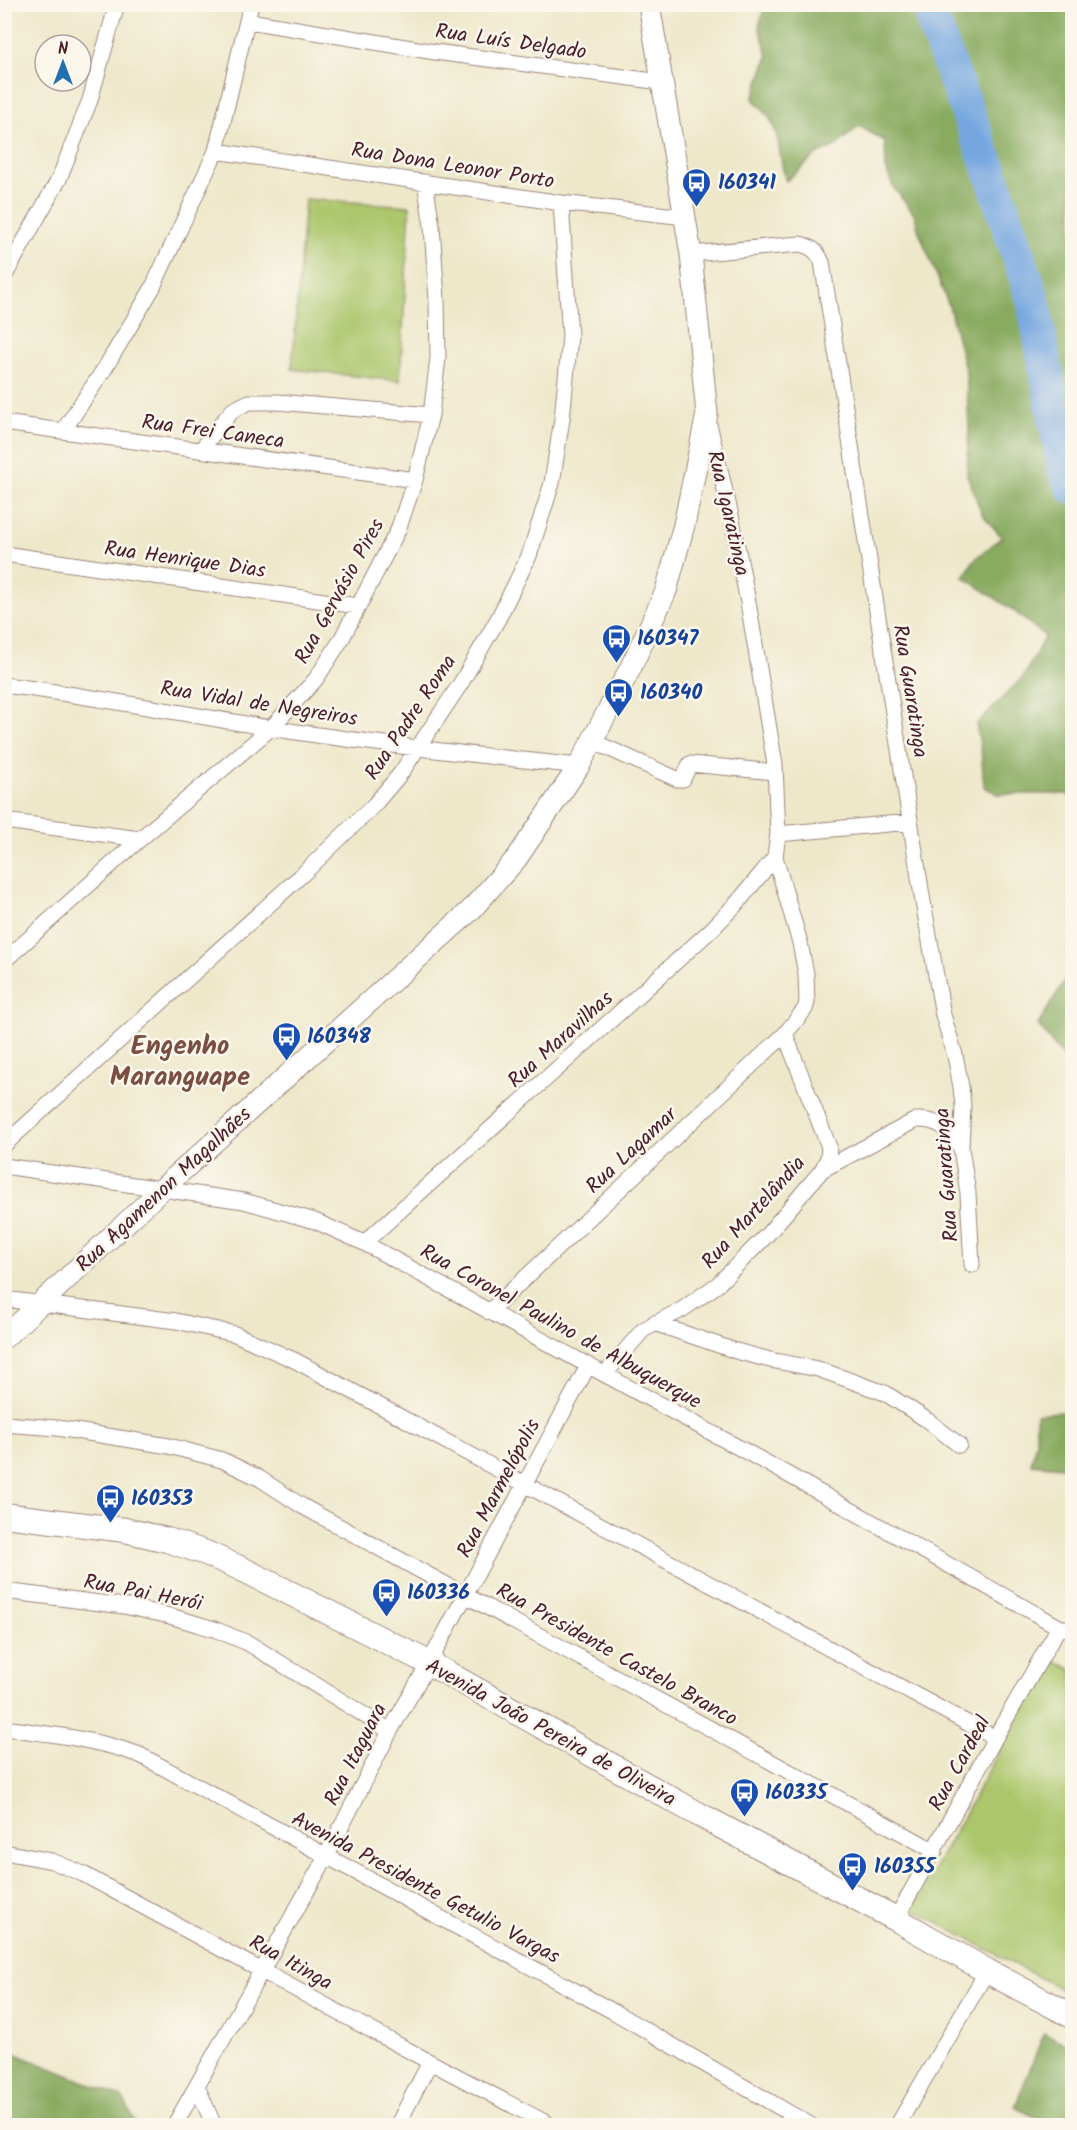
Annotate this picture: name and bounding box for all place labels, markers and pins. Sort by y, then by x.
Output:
bus stop icon: 160341 [681,166,713,208]
place label: 160341 [718,167,776,200]
bus stop icon: 160347 [600,622,632,664]
place label: 160347 [637,623,699,656]
bus stop icon: 160340 [603,676,635,718]
place label: 160340 [640,677,702,710]
bus stop icon: 160348 [270,1020,302,1062]
place label: 160348 [307,1021,371,1054]
bus stop icon: 160353 [94,1482,126,1524]
place label: 160353 [131,1483,194,1516]
bus stop icon: 160336 [370,1576,402,1618]
place label: 160336 [407,1577,470,1610]
bus stop icon: 160335 [728,1776,760,1818]
place label: 160335 [765,1777,829,1810]
bus stop icon: 160355 [837,1850,869,1892]
place label: 160355 [874,1851,938,1884]

